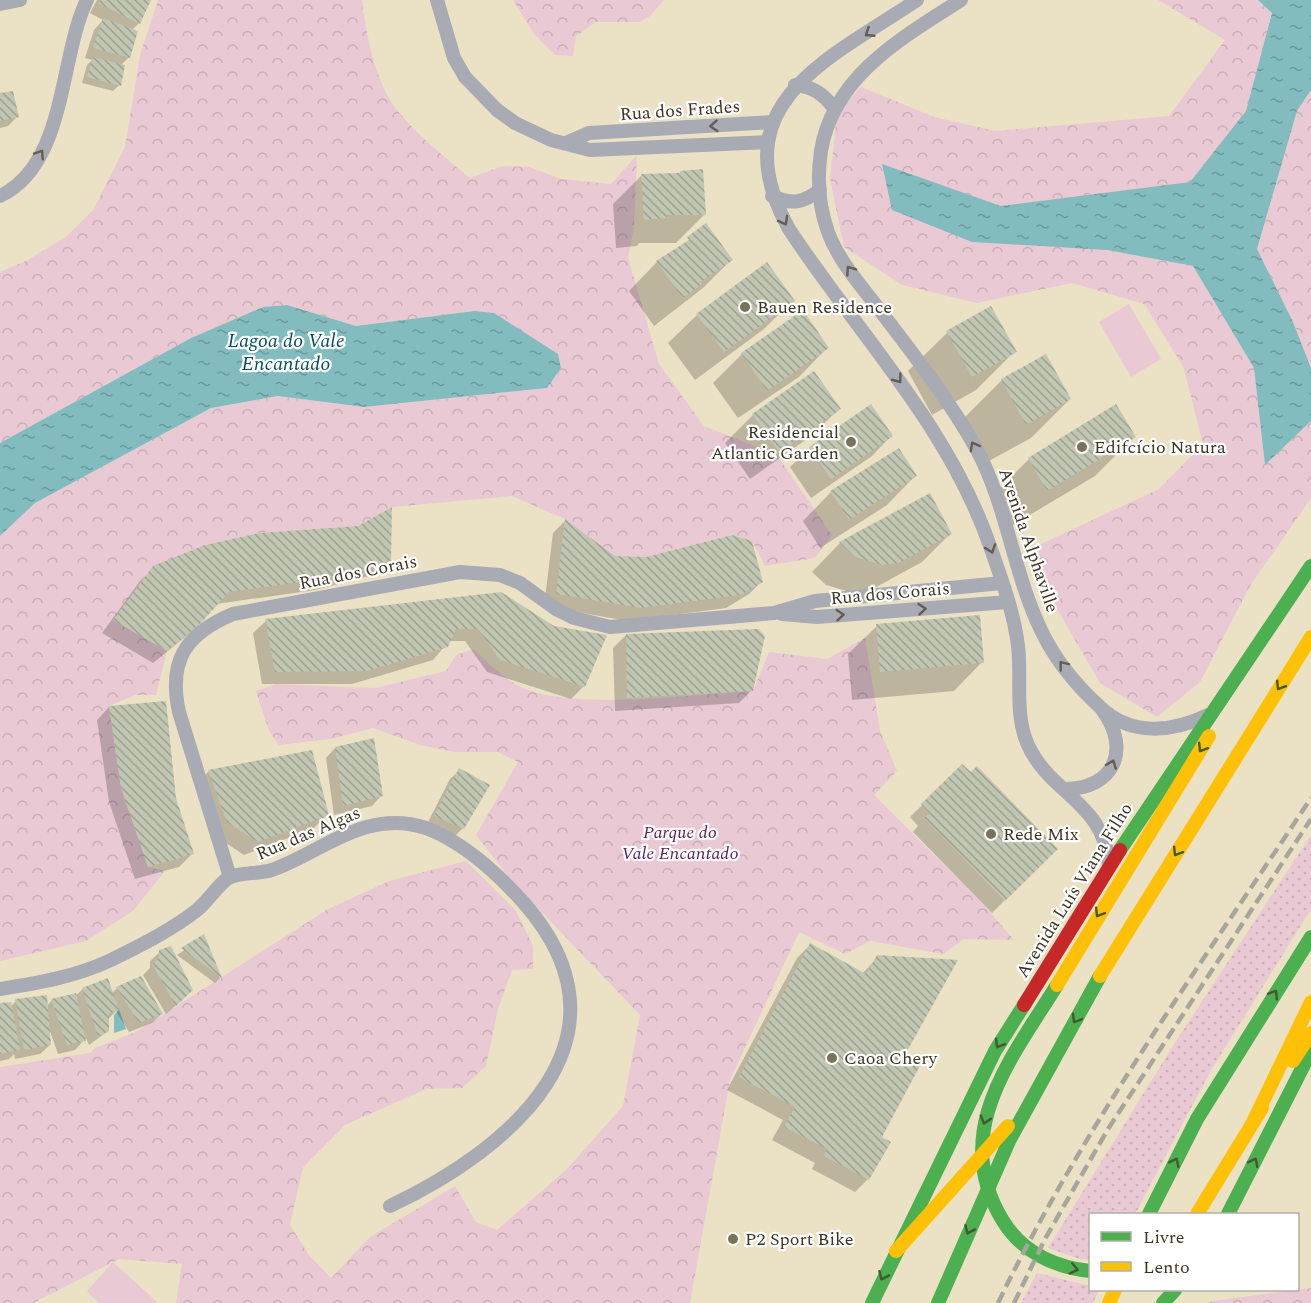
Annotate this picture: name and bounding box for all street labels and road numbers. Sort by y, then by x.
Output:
street label: Rua dos Frades [619,93,741,128]
street label: Avenida Alphaville [991,464,1066,616]
street label: Rua dos Corais [297,548,419,597]
street label: Rua dos Corais [829,575,951,612]
street label: Avenida Luís Viana Filho [1009,797,1139,983]
street label: Rua das Algas [252,799,365,868]

